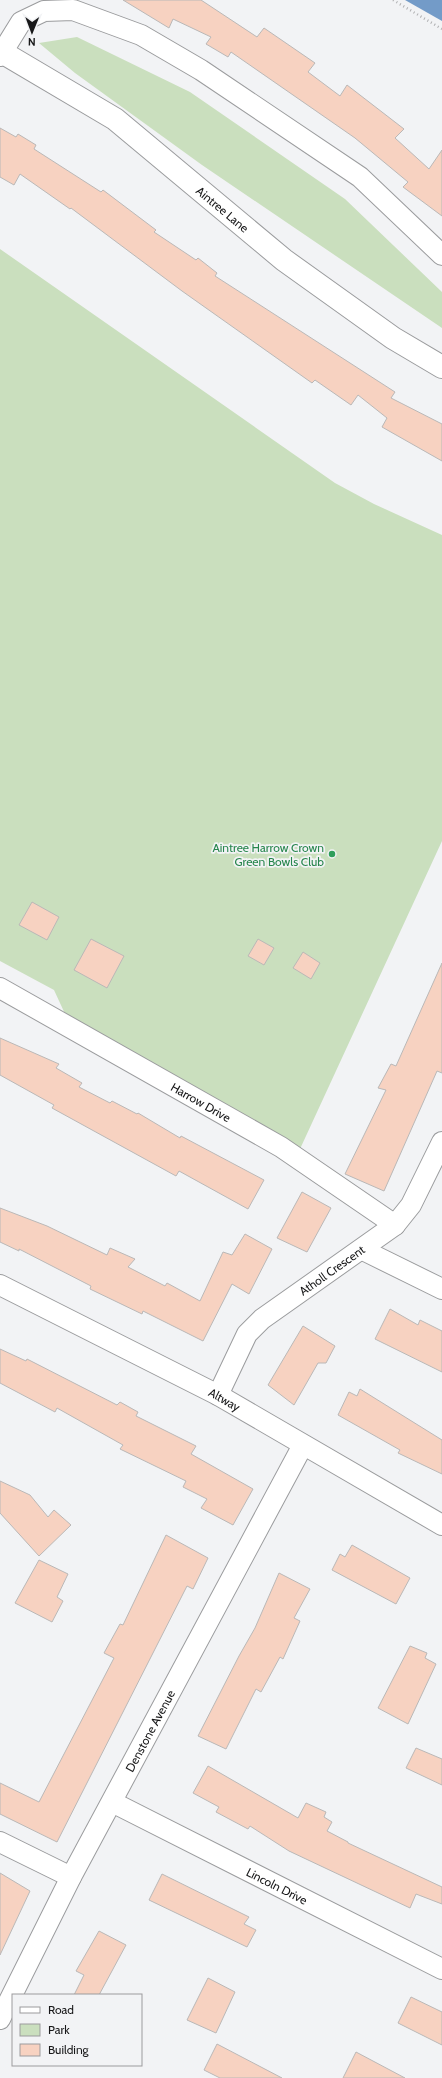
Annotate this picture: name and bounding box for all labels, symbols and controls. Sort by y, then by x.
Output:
north arrow [12,12,52,52]
text: N [28,35,36,49]
street label: Aintree Lane [193,183,252,235]
place label: Aintree Harrow Crown Green Bowls Club [212,840,324,869]
marker: Aintree Harrow Crown Green Bowls Club [327,849,337,859]
street label: Harrow Drive [168,1079,234,1125]
street label: Atholl Crescent [296,1241,367,1298]
street label: Altway [206,1384,243,1414]
street label: Denstone Avenue [122,1687,178,1774]
street label: Lincoln Drive [244,1864,310,1907]
legend [12,1994,142,2066]
text: Road [48,2002,74,2017]
text: Park [48,2022,70,2037]
text: Building [48,2042,90,2057]

